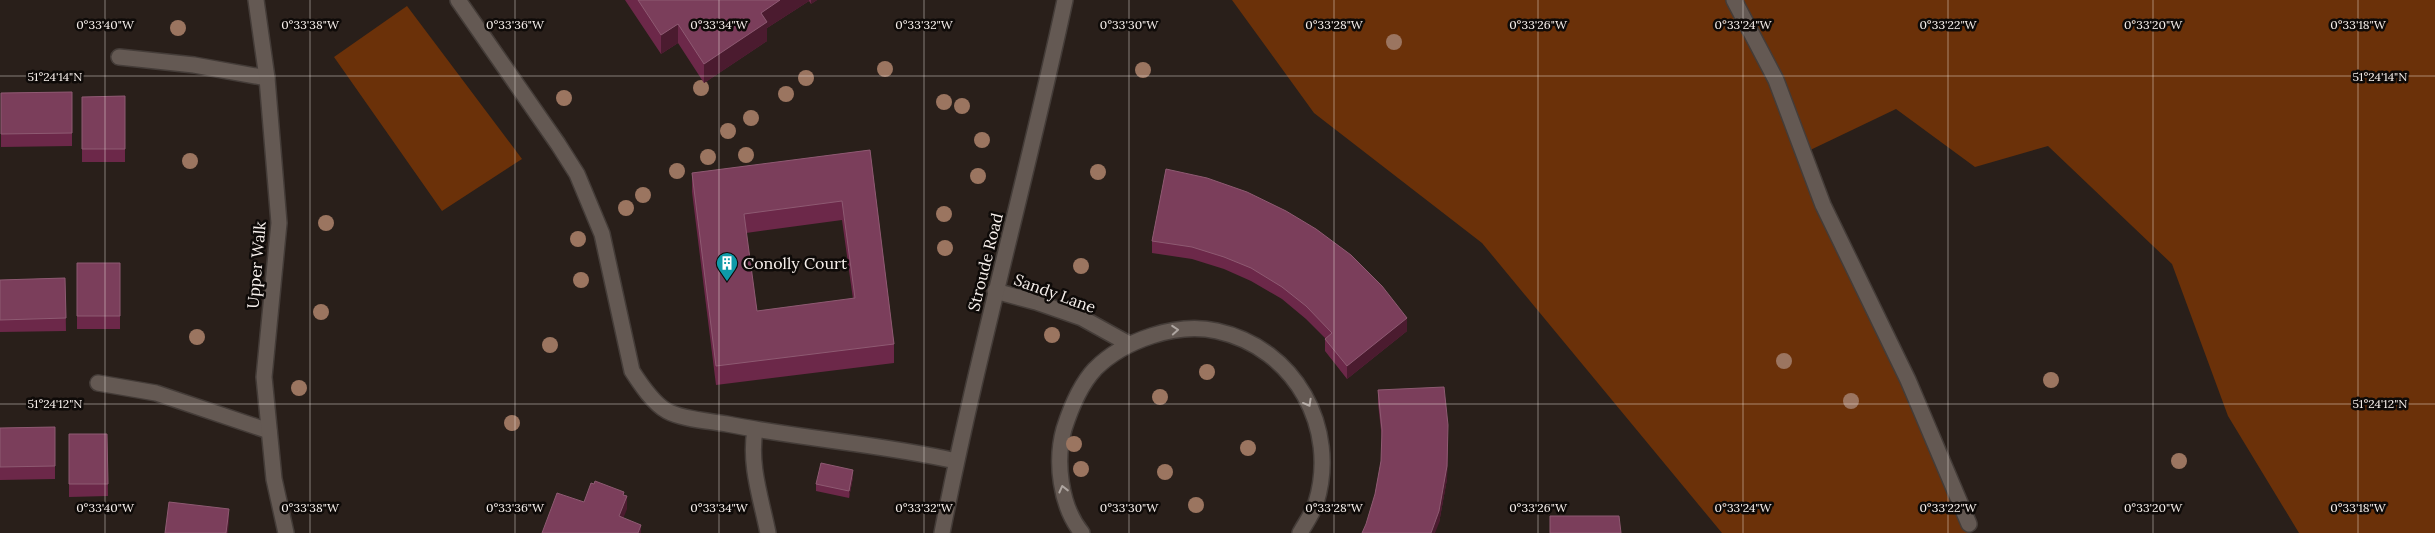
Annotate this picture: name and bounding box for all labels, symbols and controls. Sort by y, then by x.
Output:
text: 0°33'40"W [76,17,135,32]
text: 0°33'38"W [281,17,340,32]
text: 0°33'36"W [486,17,545,32]
text: 0°33'34"W [690,17,749,32]
text: 0°33'32"W [895,17,954,32]
text: 0°33'30"W [1100,17,1159,32]
text: 0°33'28"W [1305,17,1364,32]
text: 0°33'26"W [1509,17,1568,32]
text: 0°33'24"W [1715,17,1772,32]
text: 0°33'22"W [1919,17,1978,32]
text: 0°33'20"W [2124,17,2183,32]
text: 0°33'18"W [2330,17,2387,32]
text: 51°24'14"N [28,69,82,84]
text: 51°24'14"N [2353,69,2407,84]
street label: Stroude Road [963,210,1007,313]
street label: Upper Walk [242,220,270,309]
building icon: Conolly Court [715,251,739,282]
place label: Conolly Court [743,253,848,273]
street label: Sandy Lane [1011,269,1099,317]
one-way arrow [1172,325,1180,336]
text: 51°24'12"N [28,396,82,411]
text: 51°24'12"N [2353,396,2407,411]
one-way arrow [1302,397,1312,406]
one-way arrow [1059,485,1069,493]
text: 0°33'40"W [76,500,135,515]
text: 0°33'38"W [281,500,340,515]
text: 0°33'36"W [486,500,545,515]
text: 0°33'34"W [690,500,749,515]
text: 0°33'32"W [895,500,954,515]
text: 0°33'30"W [1100,500,1159,515]
text: 0°33'28"W [1305,500,1364,515]
text: 0°33'26"W [1509,500,1568,515]
text: 0°33'24"W [1715,500,1772,515]
text: 0°33'22"W [1919,500,1978,515]
text: 0°33'20"W [2124,500,2183,515]
text: 0°33'18"W [2330,500,2387,515]

